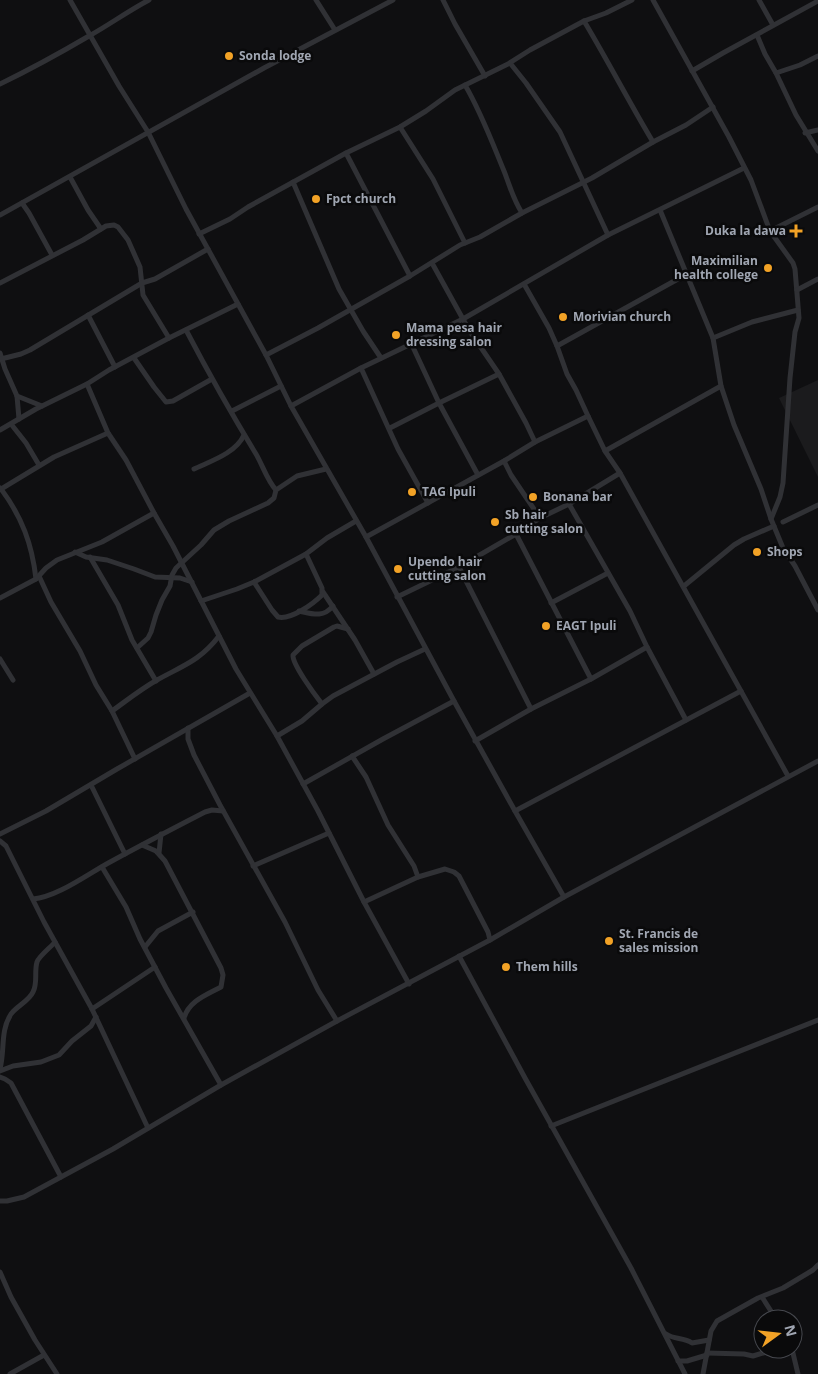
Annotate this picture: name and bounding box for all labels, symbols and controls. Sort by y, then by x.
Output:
place label: Sonda lodge [239,47,311,64]
marker: Sonda lodge [223,50,235,62]
place label: Fpct church [326,190,396,207]
marker: Fpct church [310,193,322,205]
place label: Duka la dawa [705,222,786,239]
marker: Duka la dawa [790,225,802,237]
place label: Maximilian health college [674,252,758,283]
marker: Maximilian health college [762,262,774,274]
place label: Morivian church [573,308,671,325]
marker: Morivian church [557,311,569,323]
place label: Mama pesa hair dressing salon [406,319,503,350]
marker: Mama pesa hair dressing salon [390,329,402,341]
place label: TAG Ipuli [422,483,476,500]
marker: TAG Ipuli [406,486,418,498]
place label: Bonana bar [543,488,613,505]
marker: Bonana bar [527,491,539,503]
place label: Sb hair cutting salon [505,506,583,537]
marker: Sb hair cutting salon [489,516,501,528]
place label: Shops [767,543,803,560]
marker: Shops [751,546,763,558]
place label: Upendo hair cutting salon [408,553,486,584]
marker: Upendo hair cutting salon [392,563,404,575]
place label: EAGT Ipuli [556,617,617,634]
marker: EAGT Ipuli [540,620,552,632]
place label: St. Francis de sales mission [619,925,698,956]
marker: St. Francis de sales mission [603,935,615,947]
place label: Them hills [516,958,578,975]
marker: Them hills [500,961,512,973]
north arrow [753,1309,803,1359]
text: N [780,1323,802,1338]

